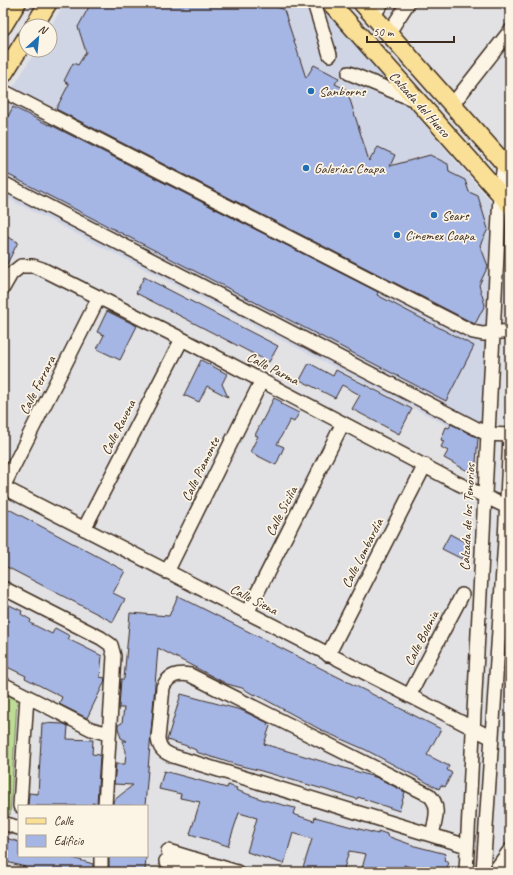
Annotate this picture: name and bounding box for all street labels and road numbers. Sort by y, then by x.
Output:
street label: Calzada del Hueso [386,68,454,142]
street label: Calle Parma [244,348,302,389]
street label: Calle Ferrara [16,352,60,417]
street label: Calle Ravena [97,396,140,457]
street label: Calle Piamonte [178,433,224,504]
street label: Calzada de los Tenorios [456,462,479,571]
street label: Calle Sicilia [262,482,302,539]
street label: Calle Lombardía [338,515,388,591]
street label: Calle Siena [227,580,282,619]
street label: Calle Bolonia [400,607,443,669]

